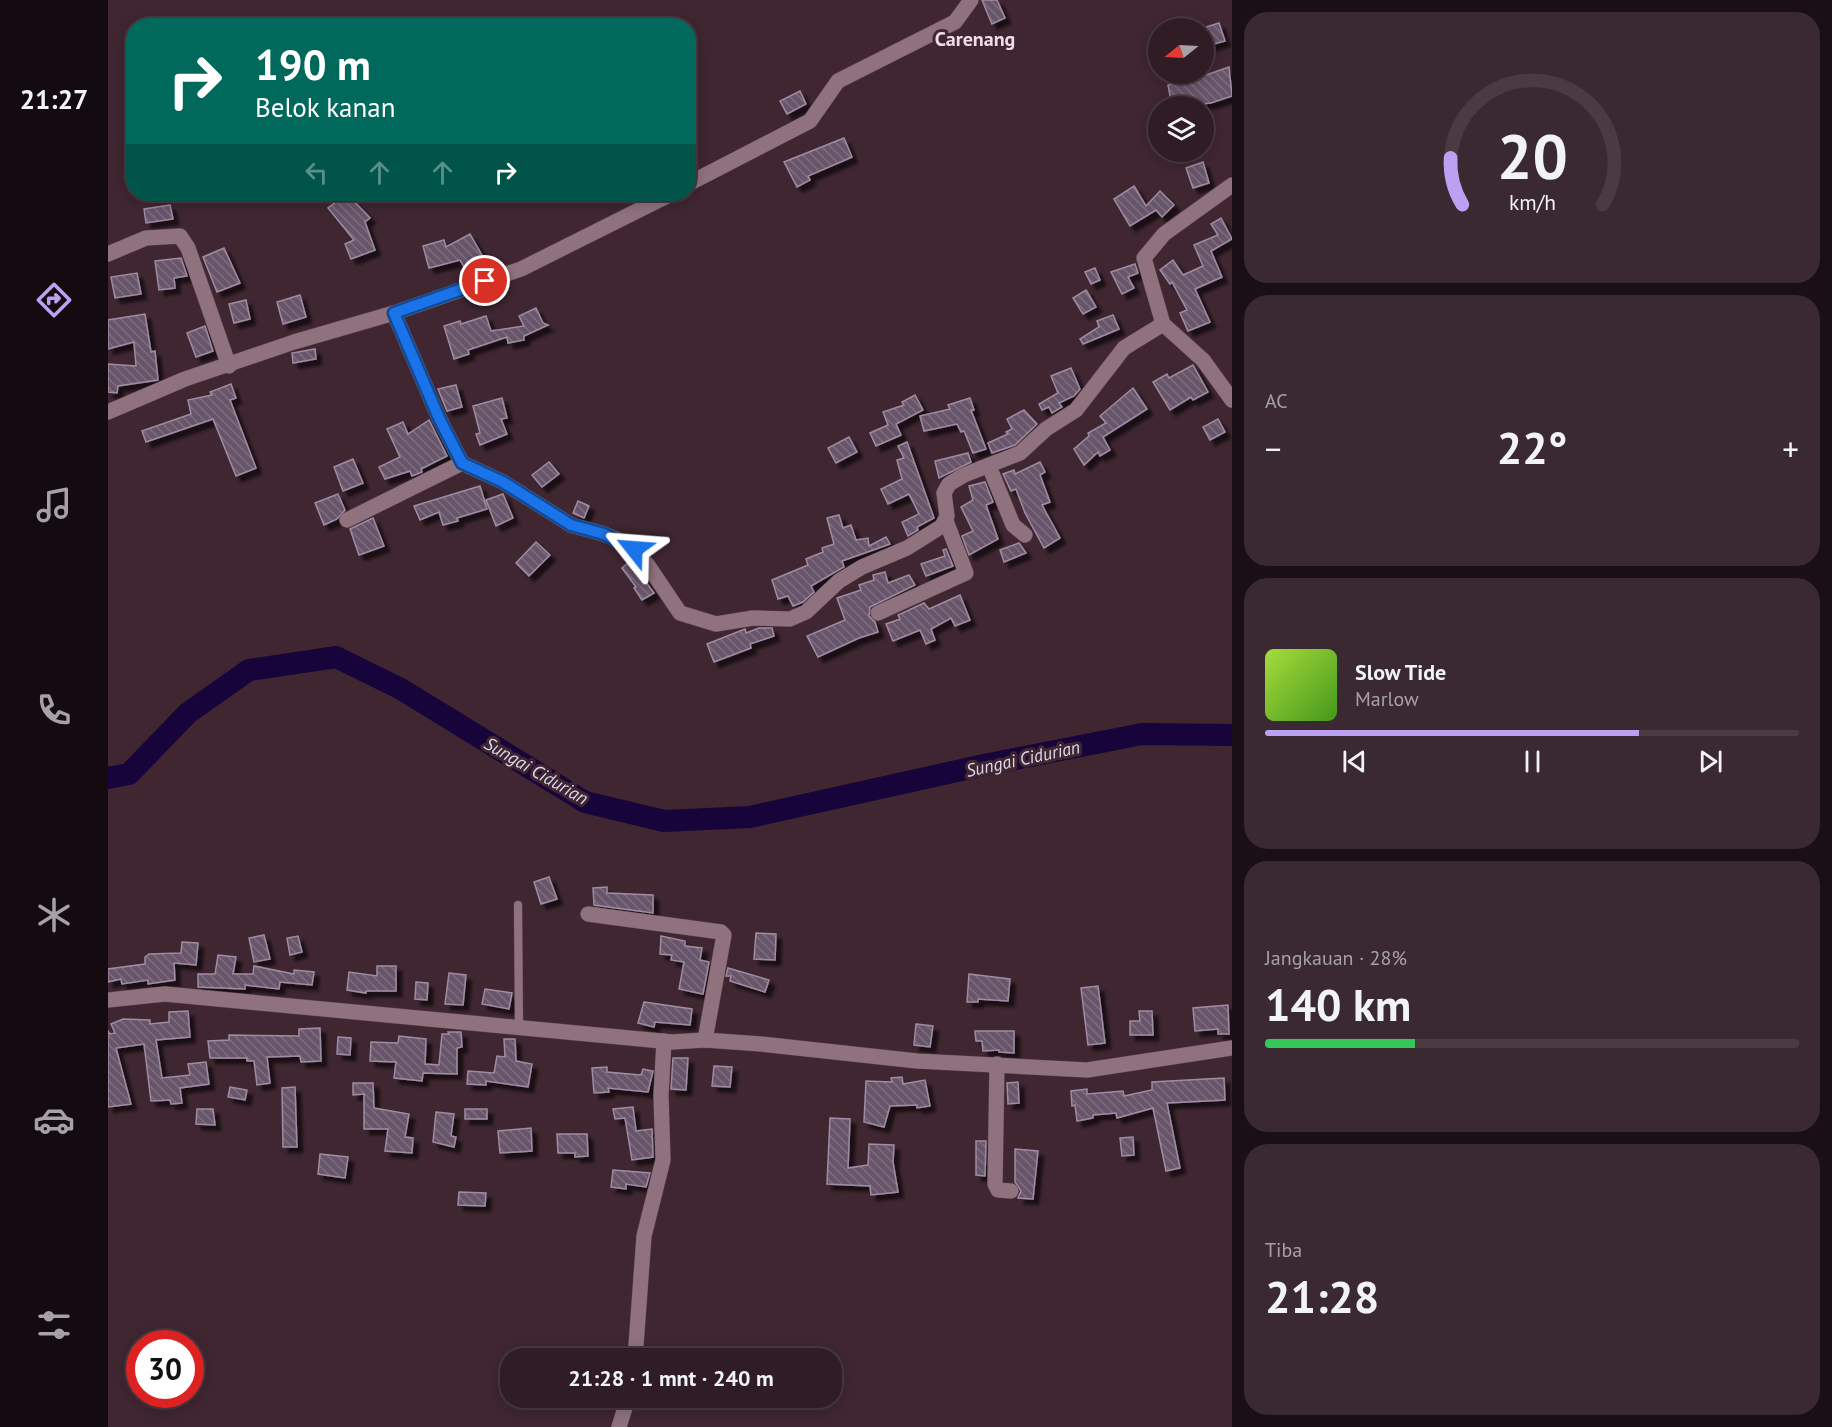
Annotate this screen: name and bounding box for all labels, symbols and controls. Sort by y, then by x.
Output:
north arrow [1148,18,1214,84]
map controls [1148,18,1214,162]
district label: Carenang [935,26,1015,52]
text: 190 m [255,37,371,92]
icon: right [156,42,234,120]
text: 21:27 [20,82,88,116]
text: Belok kanan [255,90,395,124]
button: layers [1148,96,1214,162]
text: 20 [1497,115,1567,196]
icon: left [300,156,333,189]
icon: ahead [363,156,396,189]
icon: ahead [426,156,459,189]
icon: right [489,156,522,189]
text: km/h [1508,188,1555,216]
pin [459,255,510,306]
icon: arrive [468,264,501,297]
icon: directions [33,279,75,321]
text: AC [1265,388,1288,414]
text: 22° [1497,418,1567,476]
text: − [1265,427,1282,470]
text: + [1782,427,1799,470]
icon: music [33,484,75,526]
position arrow [602,517,666,581]
text: Slow Tide [1355,658,1446,686]
text: Marlow [1355,686,1419,712]
icon: phone [33,689,75,731]
water label: Sungai Cidurian [480,732,592,810]
water label: Sungai Cidurian [964,735,1082,782]
icon: previous [1338,745,1371,778]
icon: pause [1516,745,1549,778]
icon: next [1694,745,1727,778]
icon: climate [33,894,75,936]
text: Jangkauan · 28% [1265,945,1407,971]
text: 140 km [1265,975,1411,1033]
icon: car [33,1099,75,1141]
text: Tiba [1265,1237,1302,1263]
text: 21:28 [1265,1267,1379,1325]
icon: filters [33,1304,75,1346]
speed limit sign: 30 [126,1330,204,1408]
text: 21:28 · 1 mnt · 240 m [568,1364,774,1392]

